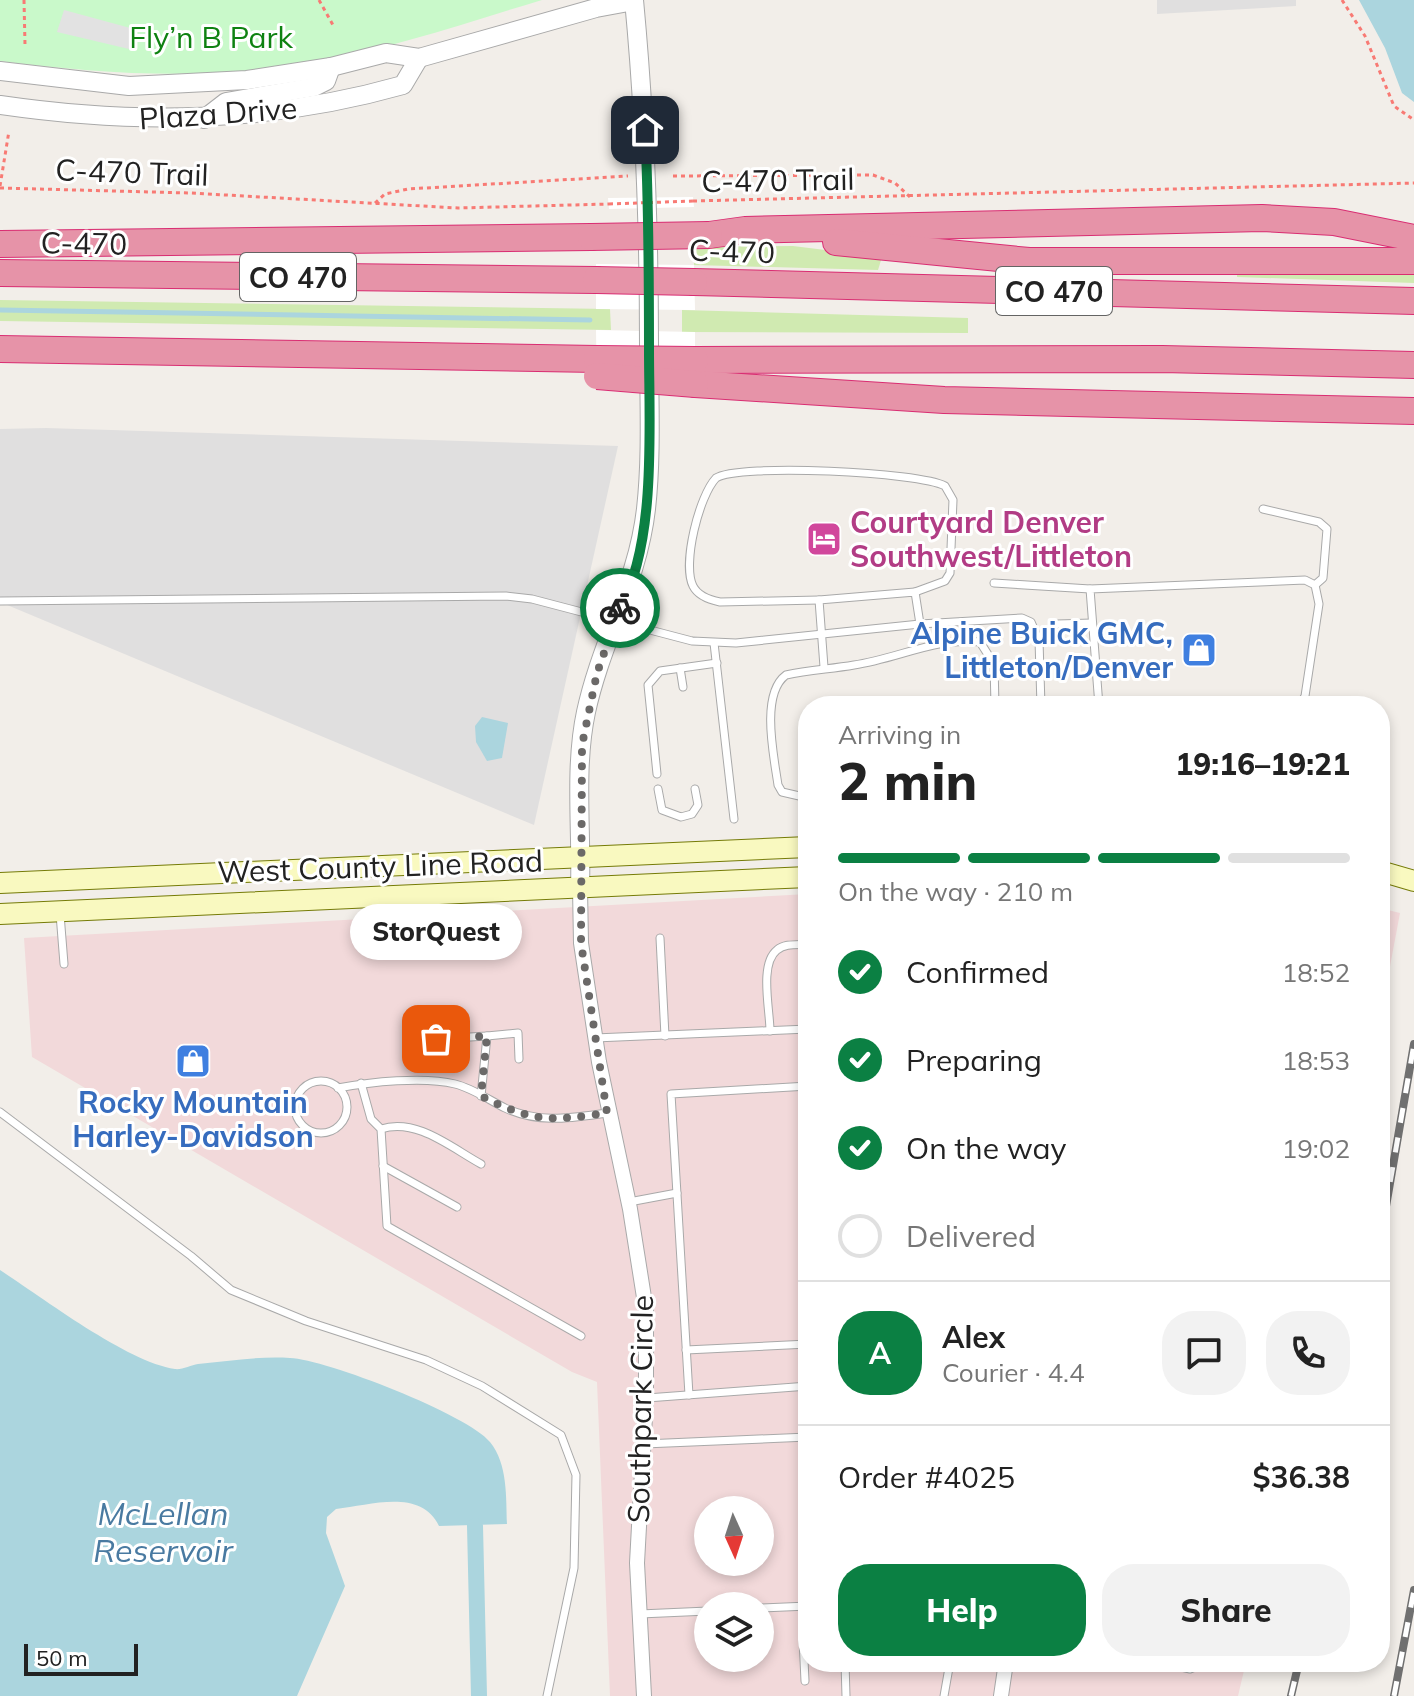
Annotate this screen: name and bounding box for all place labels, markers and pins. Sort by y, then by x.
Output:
pin [611,96,679,164]
place label: Courtyard Denver Southwest/Littleton [850,503,1132,575]
hotel icon: Courtyard Denver Southwest/Littleton [805,520,843,558]
place label: Alpine Buick GMC, Littleton/Denver [911,614,1173,686]
shop icon: Alpine Buick GMC, Littleton/Denver [1180,631,1218,669]
callout: StorQuest [350,903,522,959]
pin [402,1005,470,1073]
shop icon: Rocky Mountain Harley-Davidson [174,1042,212,1080]
place label: Rocky Mountain Harley-Davidson [72,1083,314,1155]

